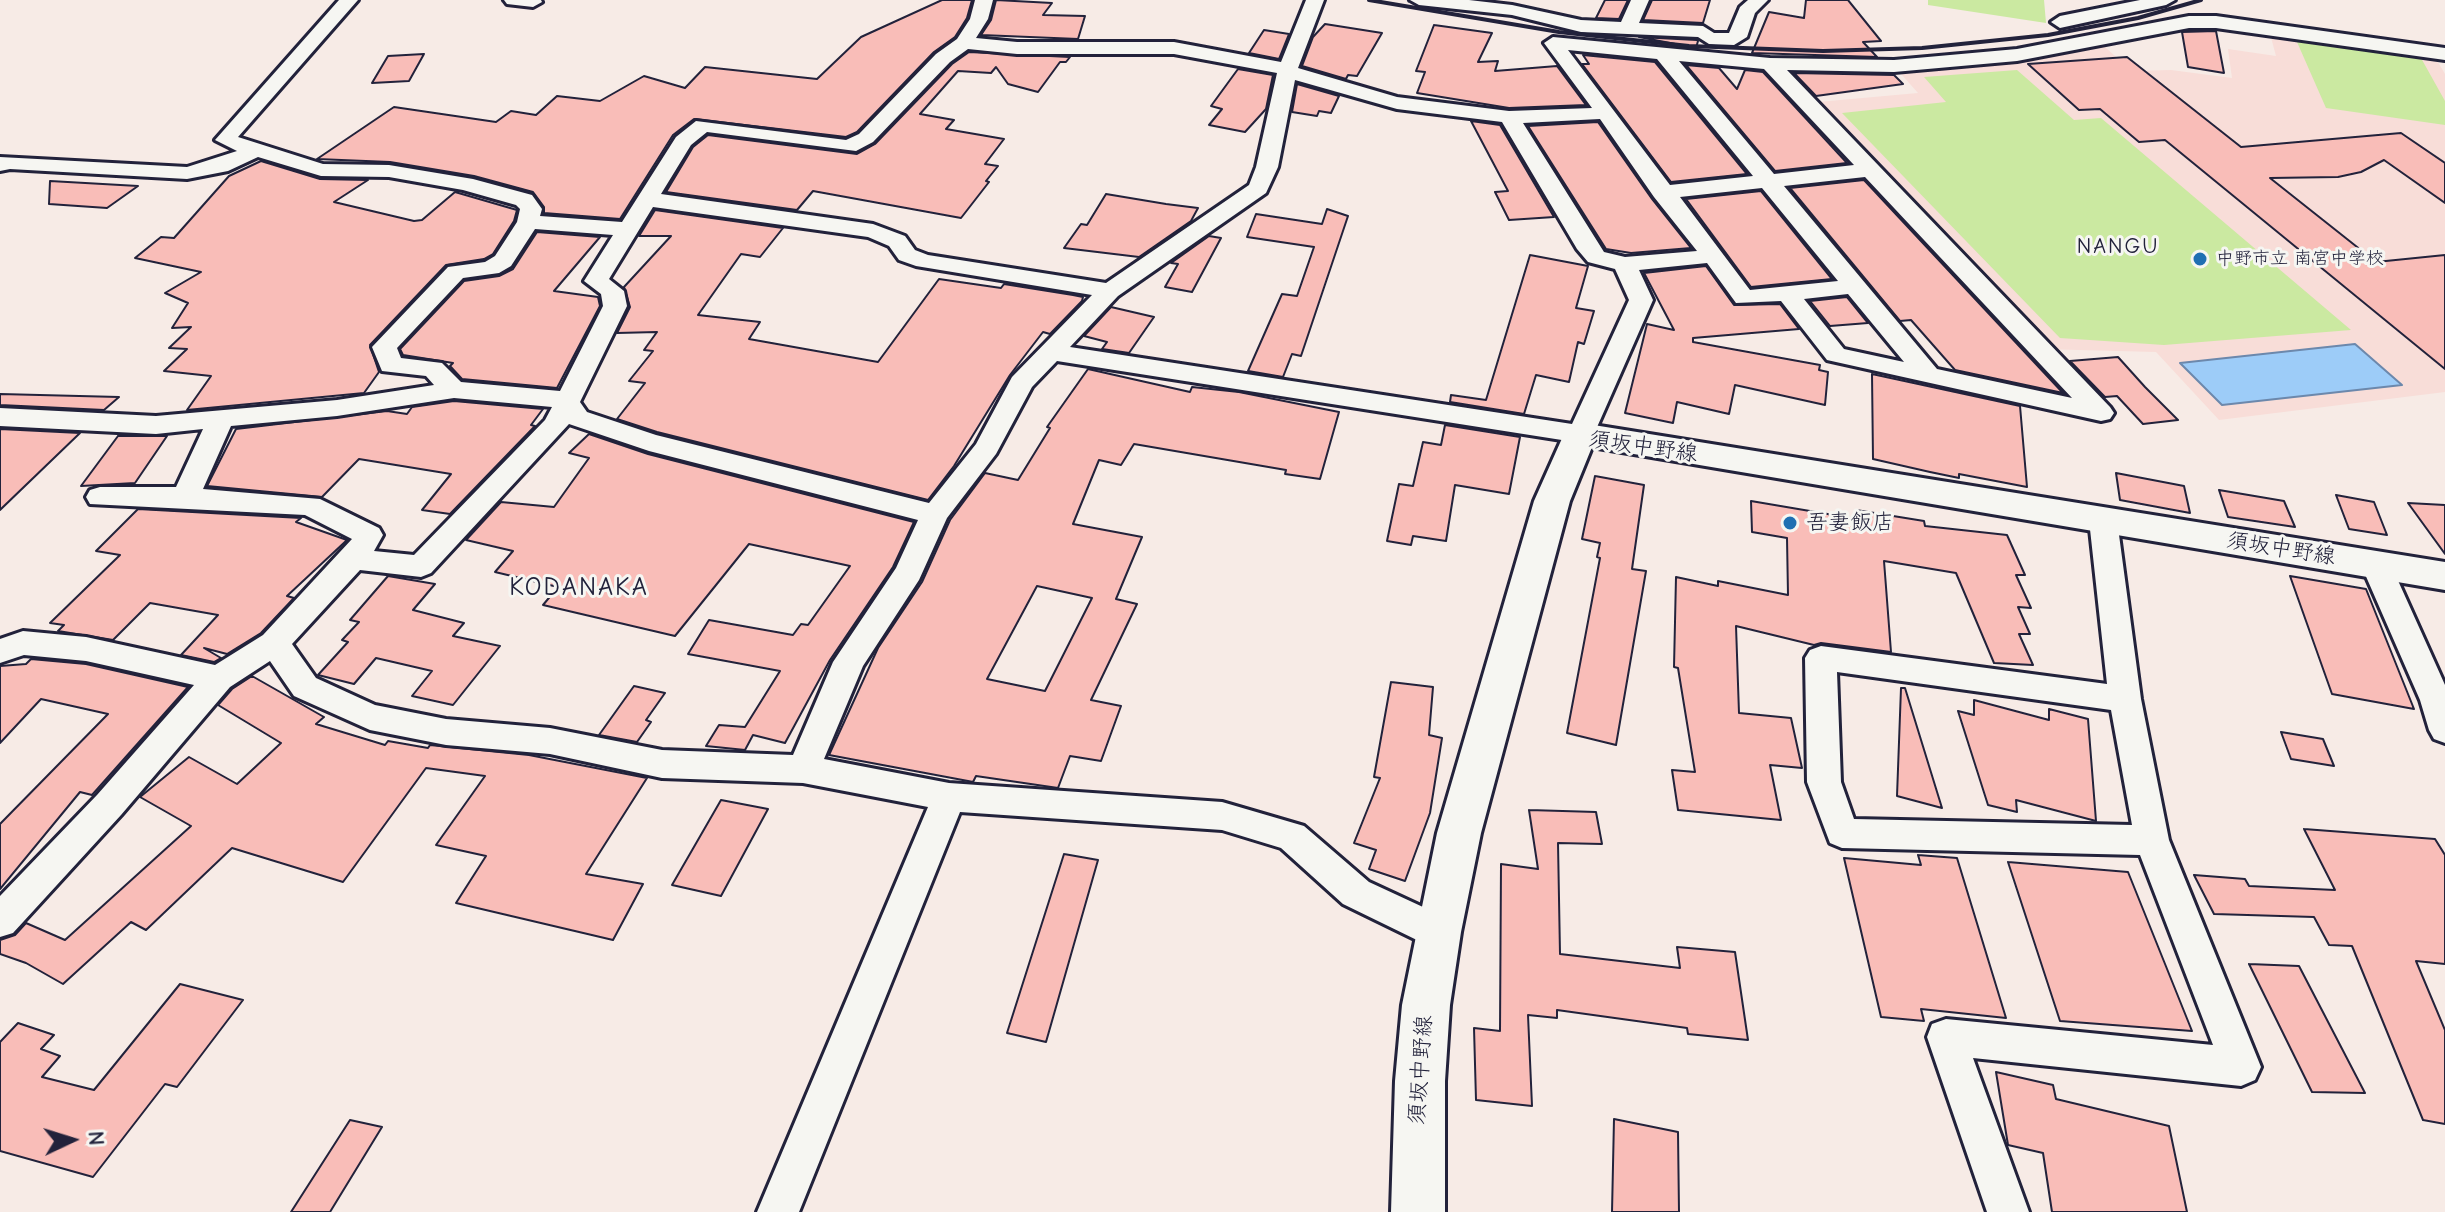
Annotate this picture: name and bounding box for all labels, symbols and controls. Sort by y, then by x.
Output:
district label: NANGU [2077,234,2159,260]
place label: 中野市立 南宮中学校 [2216,248,2384,270]
marker: 中野市立 南宮中学校 [2191,250,2209,268]
street label: 須坂中野線 [1587,426,1699,468]
place label: 吾妻飯店 [1806,510,1894,536]
marker: 吾妻飯店 [1781,514,1799,532]
street label: 須坂中野線 [2225,527,2337,571]
district label: KODANAKA [509,572,649,604]
street label: 須坂中野線 [1404,1014,1438,1126]
north arrow [32,1100,112,1180]
text: N [82,1130,109,1146]

